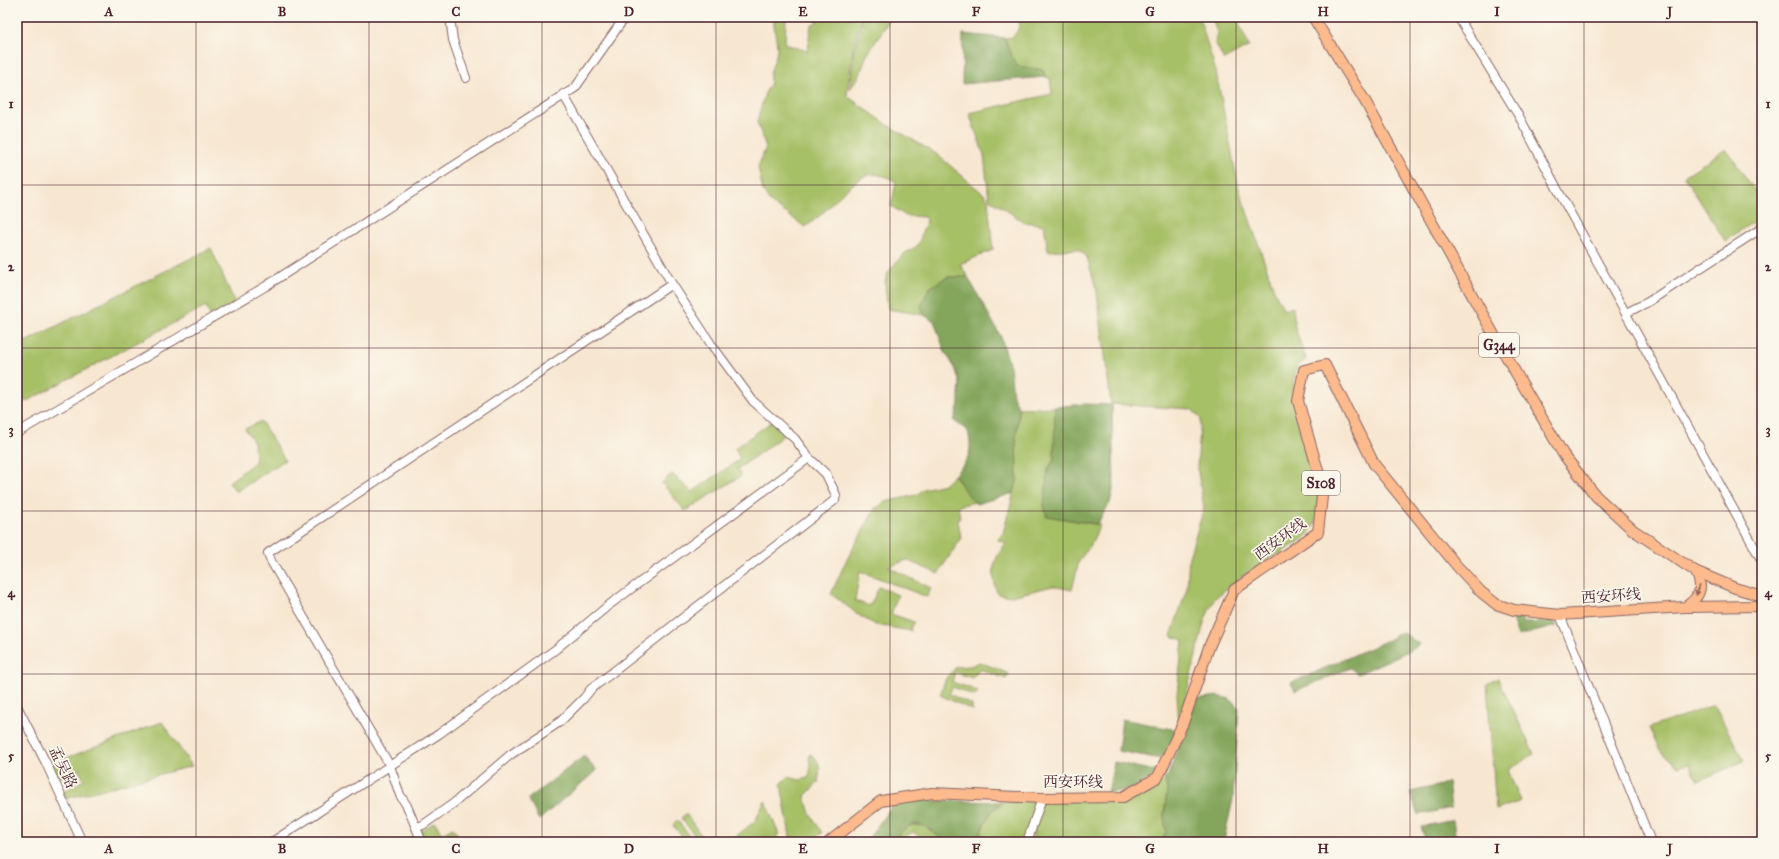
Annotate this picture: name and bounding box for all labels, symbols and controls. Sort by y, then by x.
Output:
text: A [104,4,114,20]
text: B [278,4,287,20]
text: C [452,4,461,20]
text: D [624,4,634,20]
text: E [798,4,808,20]
text: F [972,4,981,20]
text: G [1145,4,1155,20]
text: H [1317,4,1329,20]
text: I [1494,4,1500,20]
text: J [1665,4,1673,20]
text: 1 [8,96,14,112]
text: 1 [1765,96,1771,112]
text: 2 [8,259,15,275]
text: 2 [1765,259,1772,275]
road number: G344 [1479,333,1519,357]
text: 3 [8,422,14,438]
text: 3 [1765,422,1771,438]
road number: S108 [1302,471,1340,495]
street label: 西安环线 [1250,514,1310,564]
text: 4 [7,585,15,601]
street label: 西安环线 [1580,585,1642,607]
one-way arrow [1695,585,1701,597]
text: 4 [1764,585,1772,601]
street label: 孟吴路 [45,743,81,791]
text: 5 [8,748,15,764]
text: 5 [1765,748,1772,764]
street label: 西安环线 [1043,773,1103,791]
text: A [104,841,114,857]
text: B [278,841,287,857]
text: C [452,841,461,857]
text: D [624,841,634,857]
text: E [798,841,808,857]
text: F [972,841,981,857]
text: G [1145,841,1155,857]
text: H [1317,841,1329,857]
text: I [1494,841,1500,857]
text: J [1665,841,1673,857]

